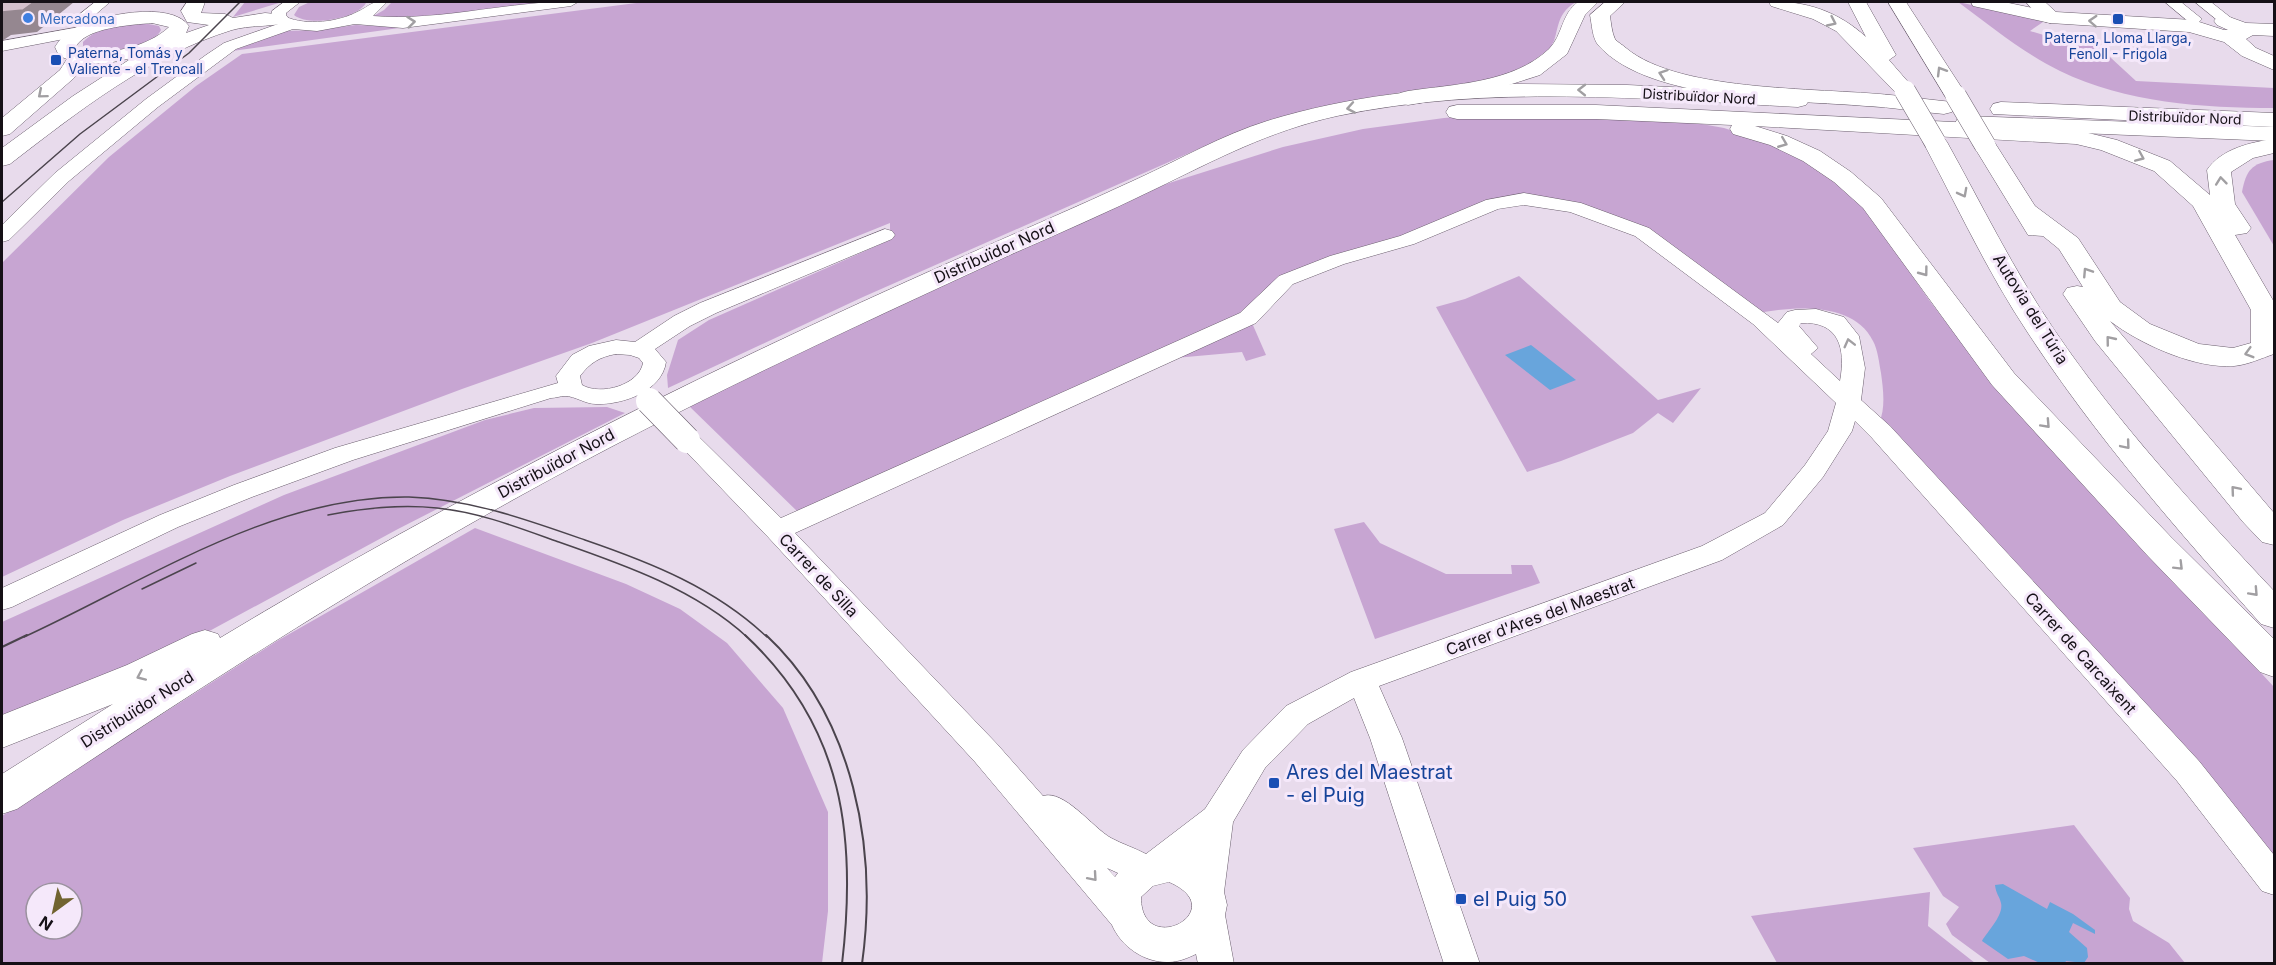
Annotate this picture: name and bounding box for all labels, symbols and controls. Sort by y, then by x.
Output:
place label: Mercadona [40,10,115,27]
marker: Mercadona [21,11,35,25]
marker: Paterna, Lloma Llarga, Fenoll - Frigola [2111,12,2125,26]
one-way arrow [2088,14,2097,27]
one-way arrow [1826,15,1837,27]
one-way arrow [406,16,415,29]
place label: Paterna, Lloma Llarga, Fenoll - Frigola [2044,29,2192,62]
place label: Paterna, Tomás y Valiente - el Trencall [68,44,203,77]
marker: Paterna, Tomás y Valiente - el Trencall [49,53,63,67]
one-way arrow [1936,67,1948,77]
one-way arrow [1658,68,1669,81]
one-way arrow [1577,84,1586,96]
street label: Distribuïdor Nord [1642,85,1756,107]
one-way arrow [38,87,49,98]
one-way arrow [1346,101,1355,113]
street label: Distribuïdor Nord [2128,107,2242,127]
one-way arrow [1777,136,1788,148]
one-way arrow [2134,149,2145,161]
one-way arrow [2215,177,2228,186]
one-way arrow [1956,187,1967,198]
street label: Distribuïdor Nord [931,217,1057,287]
street label: Autovia del Túria [1989,250,2073,368]
one-way arrow [1916,266,1927,277]
one-way arrow [2083,267,2094,278]
one-way arrow [2106,336,2117,347]
one-way arrow [1843,338,1856,348]
one-way arrow [2245,346,2255,358]
one-way arrow [2039,417,2050,428]
street label: Distribuïdor Nord [494,424,618,502]
one-way arrow [2119,438,2130,449]
one-way arrow [2231,486,2242,497]
street label: Carrer de Silla [775,529,863,621]
one-way arrow [2172,559,2183,570]
street label: Carrer d'Ares del Maestrat [1443,573,1637,659]
one-way arrow [2247,585,2258,595]
street label: Carrer de Carcaixent [2021,588,2141,718]
street label: Distribuïdor Nord [77,666,197,752]
one-way arrow [136,668,147,680]
place label: Ares del Maestrat - el Puig [1286,760,1453,807]
marker: Ares del Maestrat - el Puig [1267,776,1281,790]
one-way arrow [1086,870,1097,881]
north arrow [24,881,84,941]
place label: el Puig 50 [1473,887,1567,911]
marker: el Puig 50 [1454,892,1468,906]
text: N [35,912,56,935]

